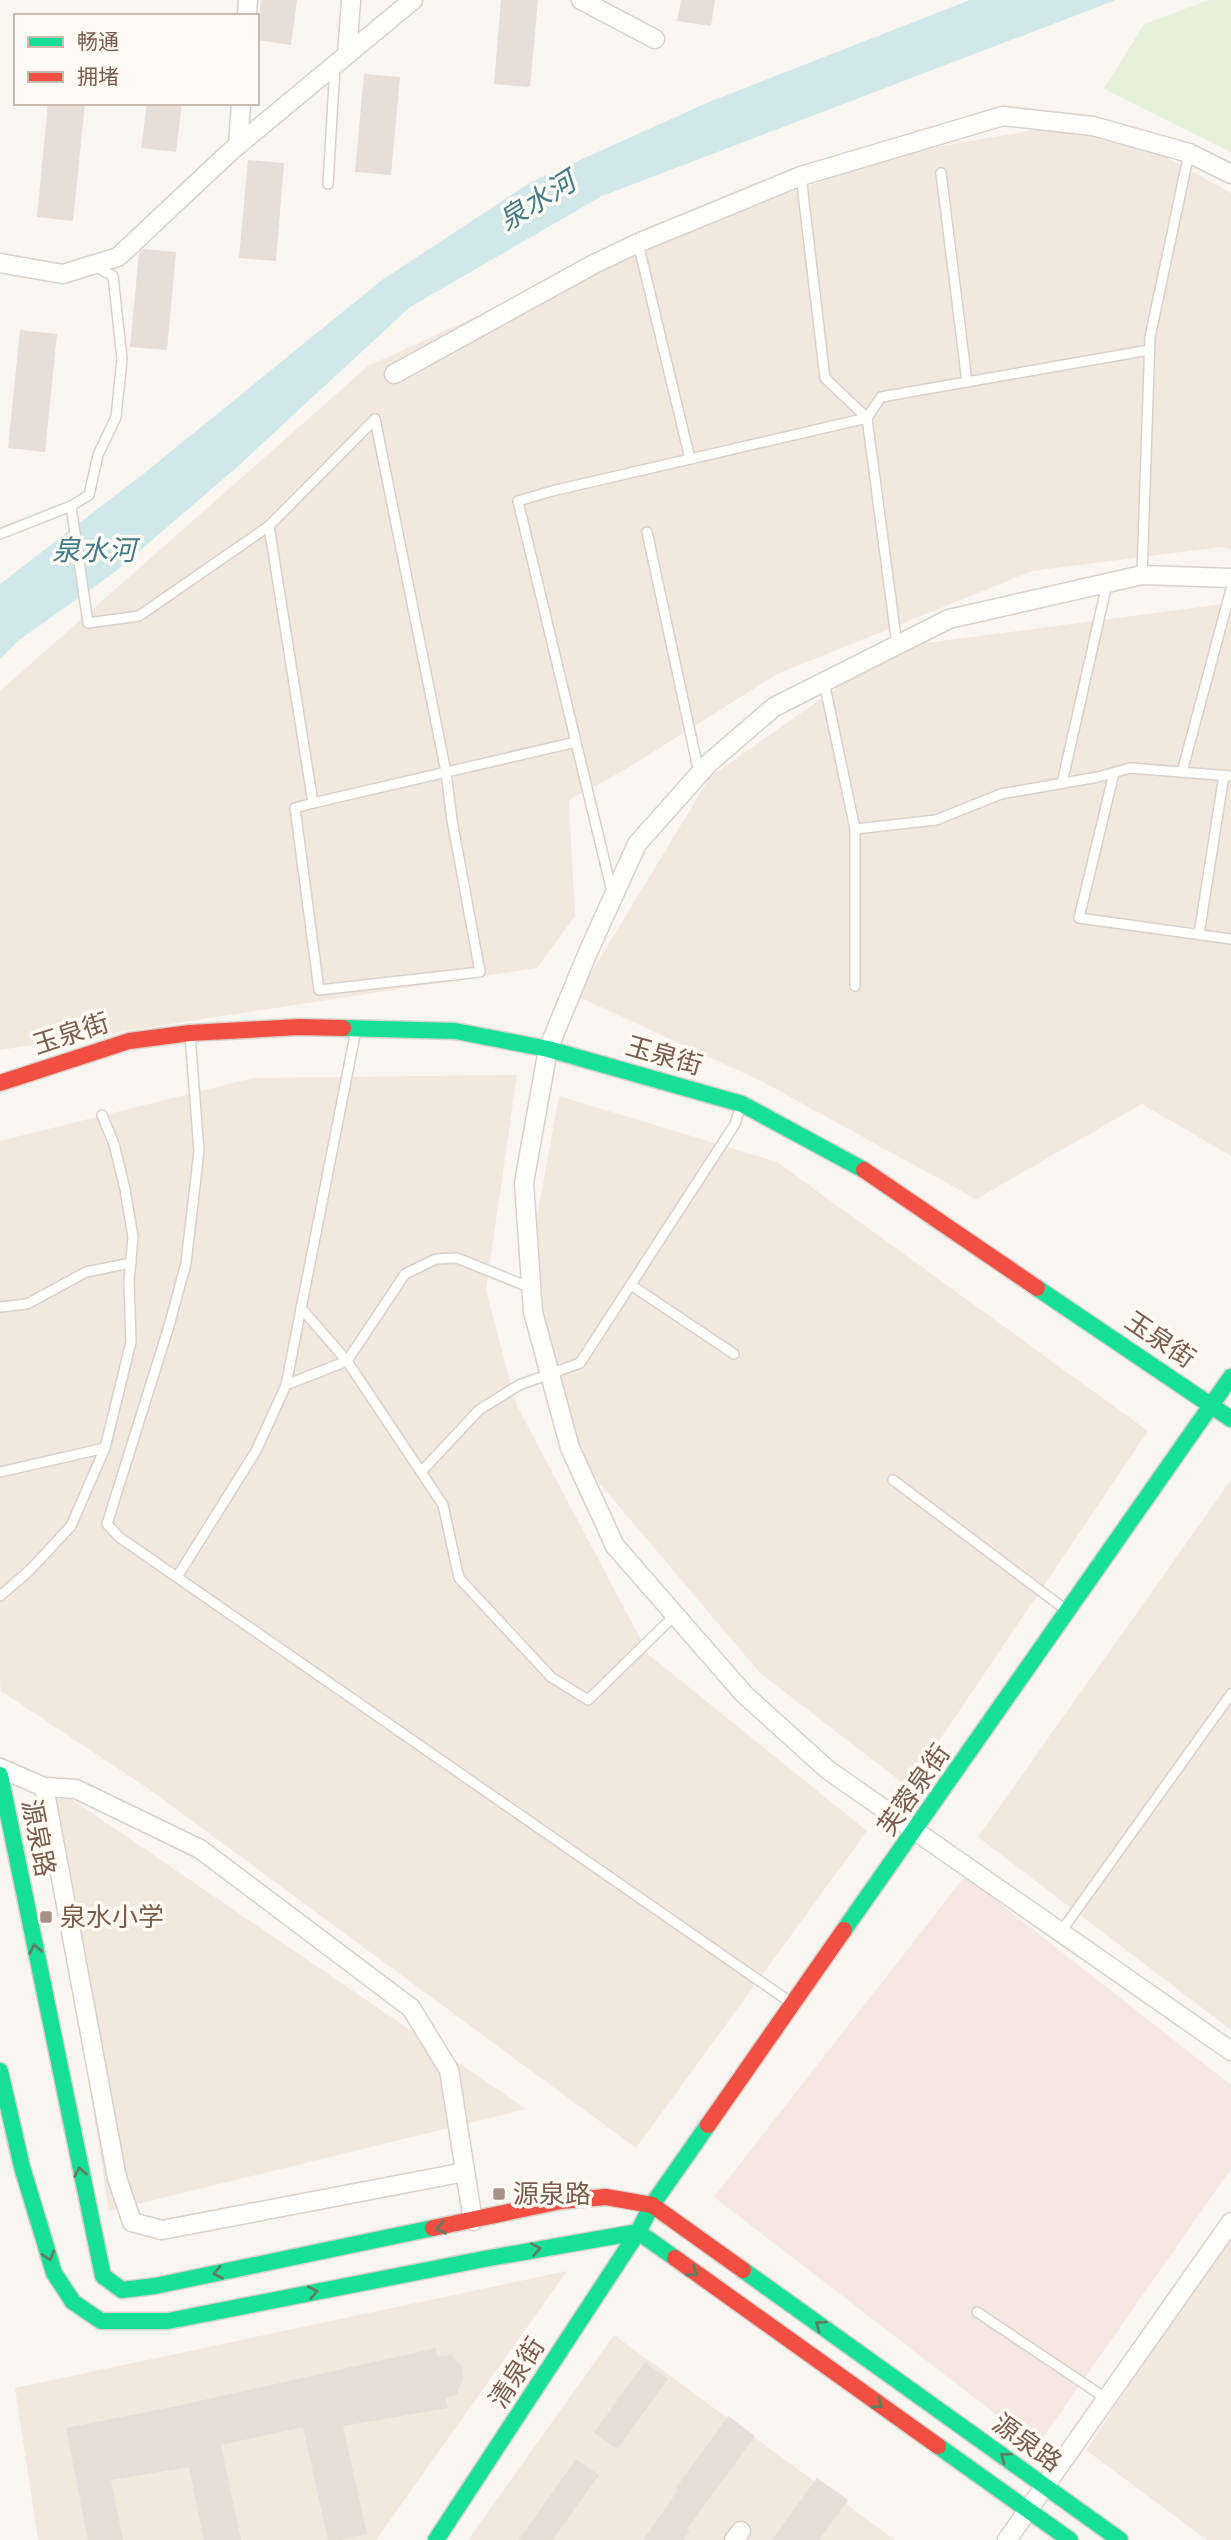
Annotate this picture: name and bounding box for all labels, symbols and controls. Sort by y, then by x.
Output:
legend [14,14,259,105]
text: 畅通 [77,30,119,54]
text: 拥堵 [77,65,119,89]
water label: 泉水河 [493,162,586,237]
water label: 泉水河 [52,534,141,567]
street label: 玉泉街 [29,1007,113,1061]
street label: 玉泉街 [622,1030,706,1082]
street label: 玉泉街 [1119,1305,1201,1375]
street label: 芙蓉泉街 [871,1739,957,1841]
street label: 源泉路 [15,1797,61,1879]
place label: 泉水小学 [60,1902,164,1933]
marker: 泉水小学 [38,1909,54,1925]
one-way arrow [29,1943,44,1955]
one-way arrow [74,2166,89,2178]
place label: 源泉路 [513,2179,591,2210]
marker: 源泉路 [491,2186,507,2202]
one-way arrow [435,2219,447,2234]
one-way arrow [530,2243,542,2258]
one-way arrow [40,2249,55,2261]
one-way arrow [685,2264,698,2276]
one-way arrow [212,2265,224,2280]
one-way arrow [307,2286,319,2301]
one-way arrow [815,2321,828,2333]
street label: 清泉街 [483,2332,551,2414]
one-way arrow [870,2396,883,2408]
street label: 源泉路 [986,2408,1068,2478]
one-way arrow [1000,2453,1013,2466]

